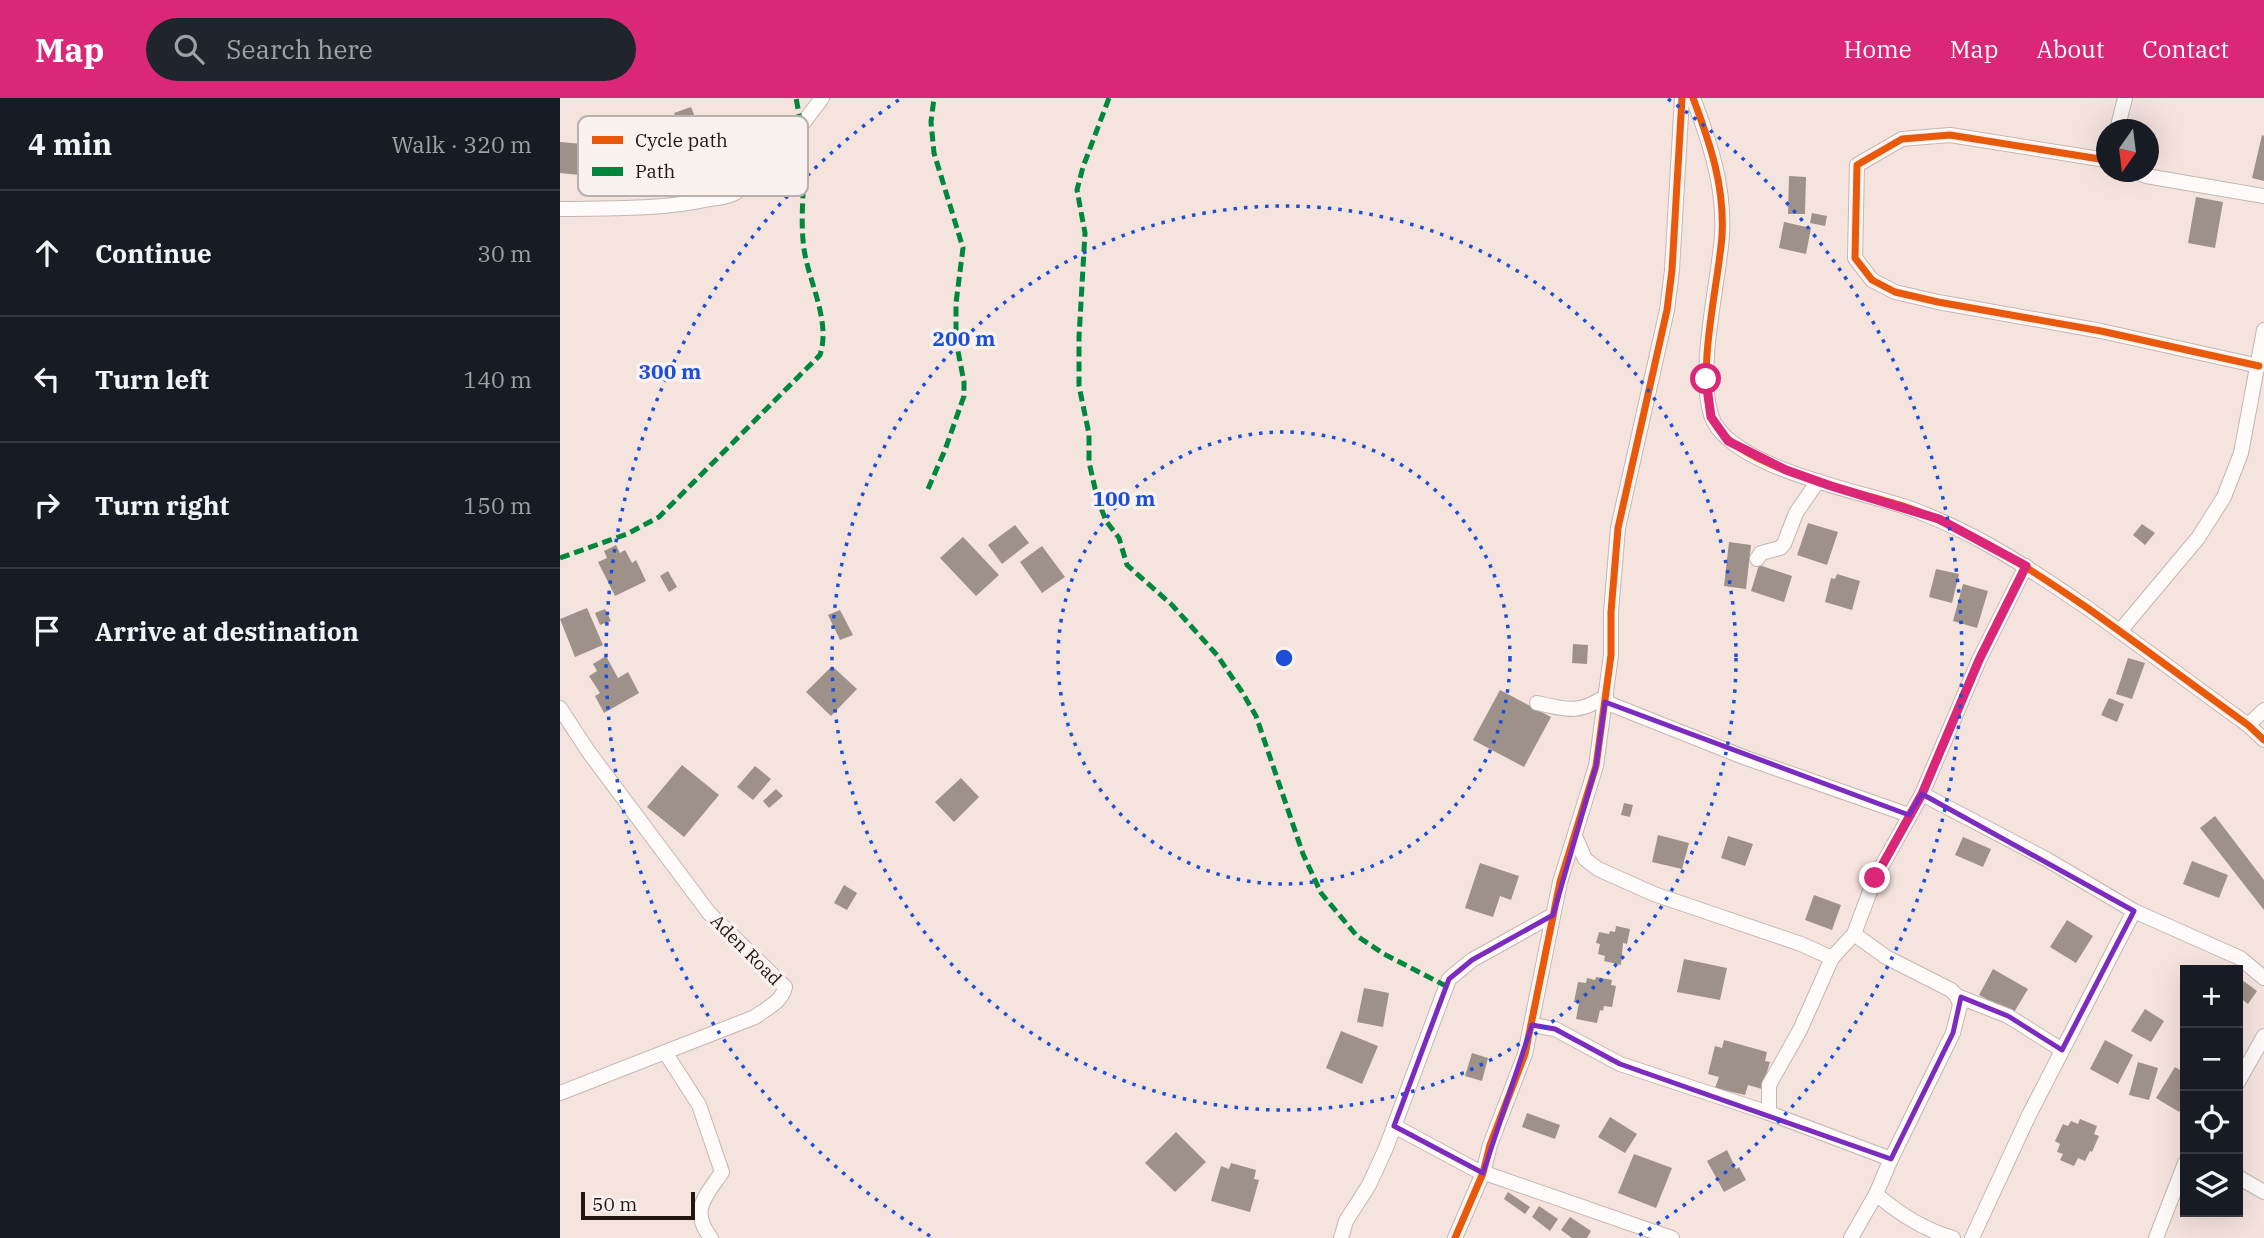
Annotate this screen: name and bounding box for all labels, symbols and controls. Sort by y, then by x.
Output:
search box [146,18,636,81]
text: Map [35,28,104,71]
icon: search [170,30,208,68]
text: Search here [226,32,373,66]
text: Home [1844,33,1912,65]
text: Map [1950,33,1998,65]
text: About [2036,33,2104,65]
text: Contact [2142,33,2229,65]
legend [578,116,808,196]
north arrow [2096,119,2159,182]
text: 4 min [28,124,112,163]
text: Cycle path [635,128,728,152]
text: Walk · 320 m [391,129,532,159]
text: Path [635,159,675,183]
icon: ahead [28,234,66,272]
text: Continue [95,236,212,270]
text: 30 m [477,238,532,268]
text: 200 m [932,324,996,352]
text: 300 m [638,357,702,385]
icon: left [28,360,66,398]
text: Turn left [95,362,209,396]
route start [1690,363,1721,394]
text: 140 m [463,364,532,394]
text: 100 m [1092,484,1156,512]
icon: right [28,486,66,524]
text: Turn right [95,488,229,522]
text: 150 m [463,490,532,520]
icon: arrive [28,612,66,650]
text: Arrive at destination [95,614,359,648]
centre of rings [1272,646,1296,670]
route end [1859,862,1890,893]
street label: Aden Road [706,909,787,990]
map controls [2180,965,2243,1217]
button: + [2180,965,2243,1028]
button: − [2180,1028,2243,1091]
button: locate [2180,1091,2243,1154]
button: layers [2180,1154,2243,1217]
scale bar [581,1189,695,1221]
text: 50 m [592,1192,637,1216]

